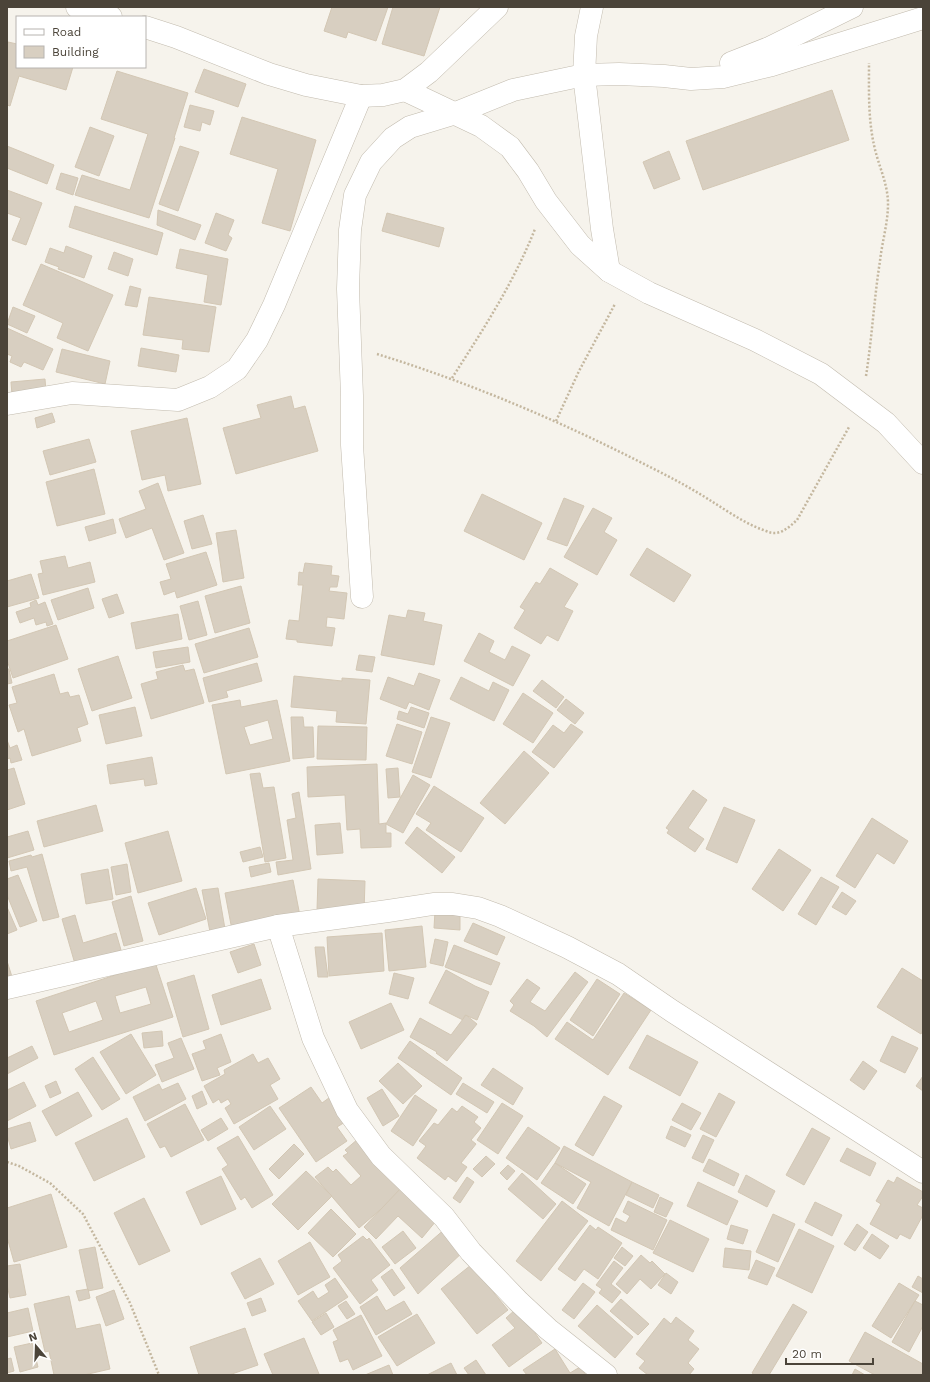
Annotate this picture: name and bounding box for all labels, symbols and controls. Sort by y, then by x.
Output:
legend [16,16,146,68]
text: Road [52,25,81,39]
text: Building [52,45,99,59]
north arrow [16,1326,56,1366]
text: N [27,1330,39,1344]
scale bar [786,1340,873,1366]
text: 20 m [792,1347,822,1361]

